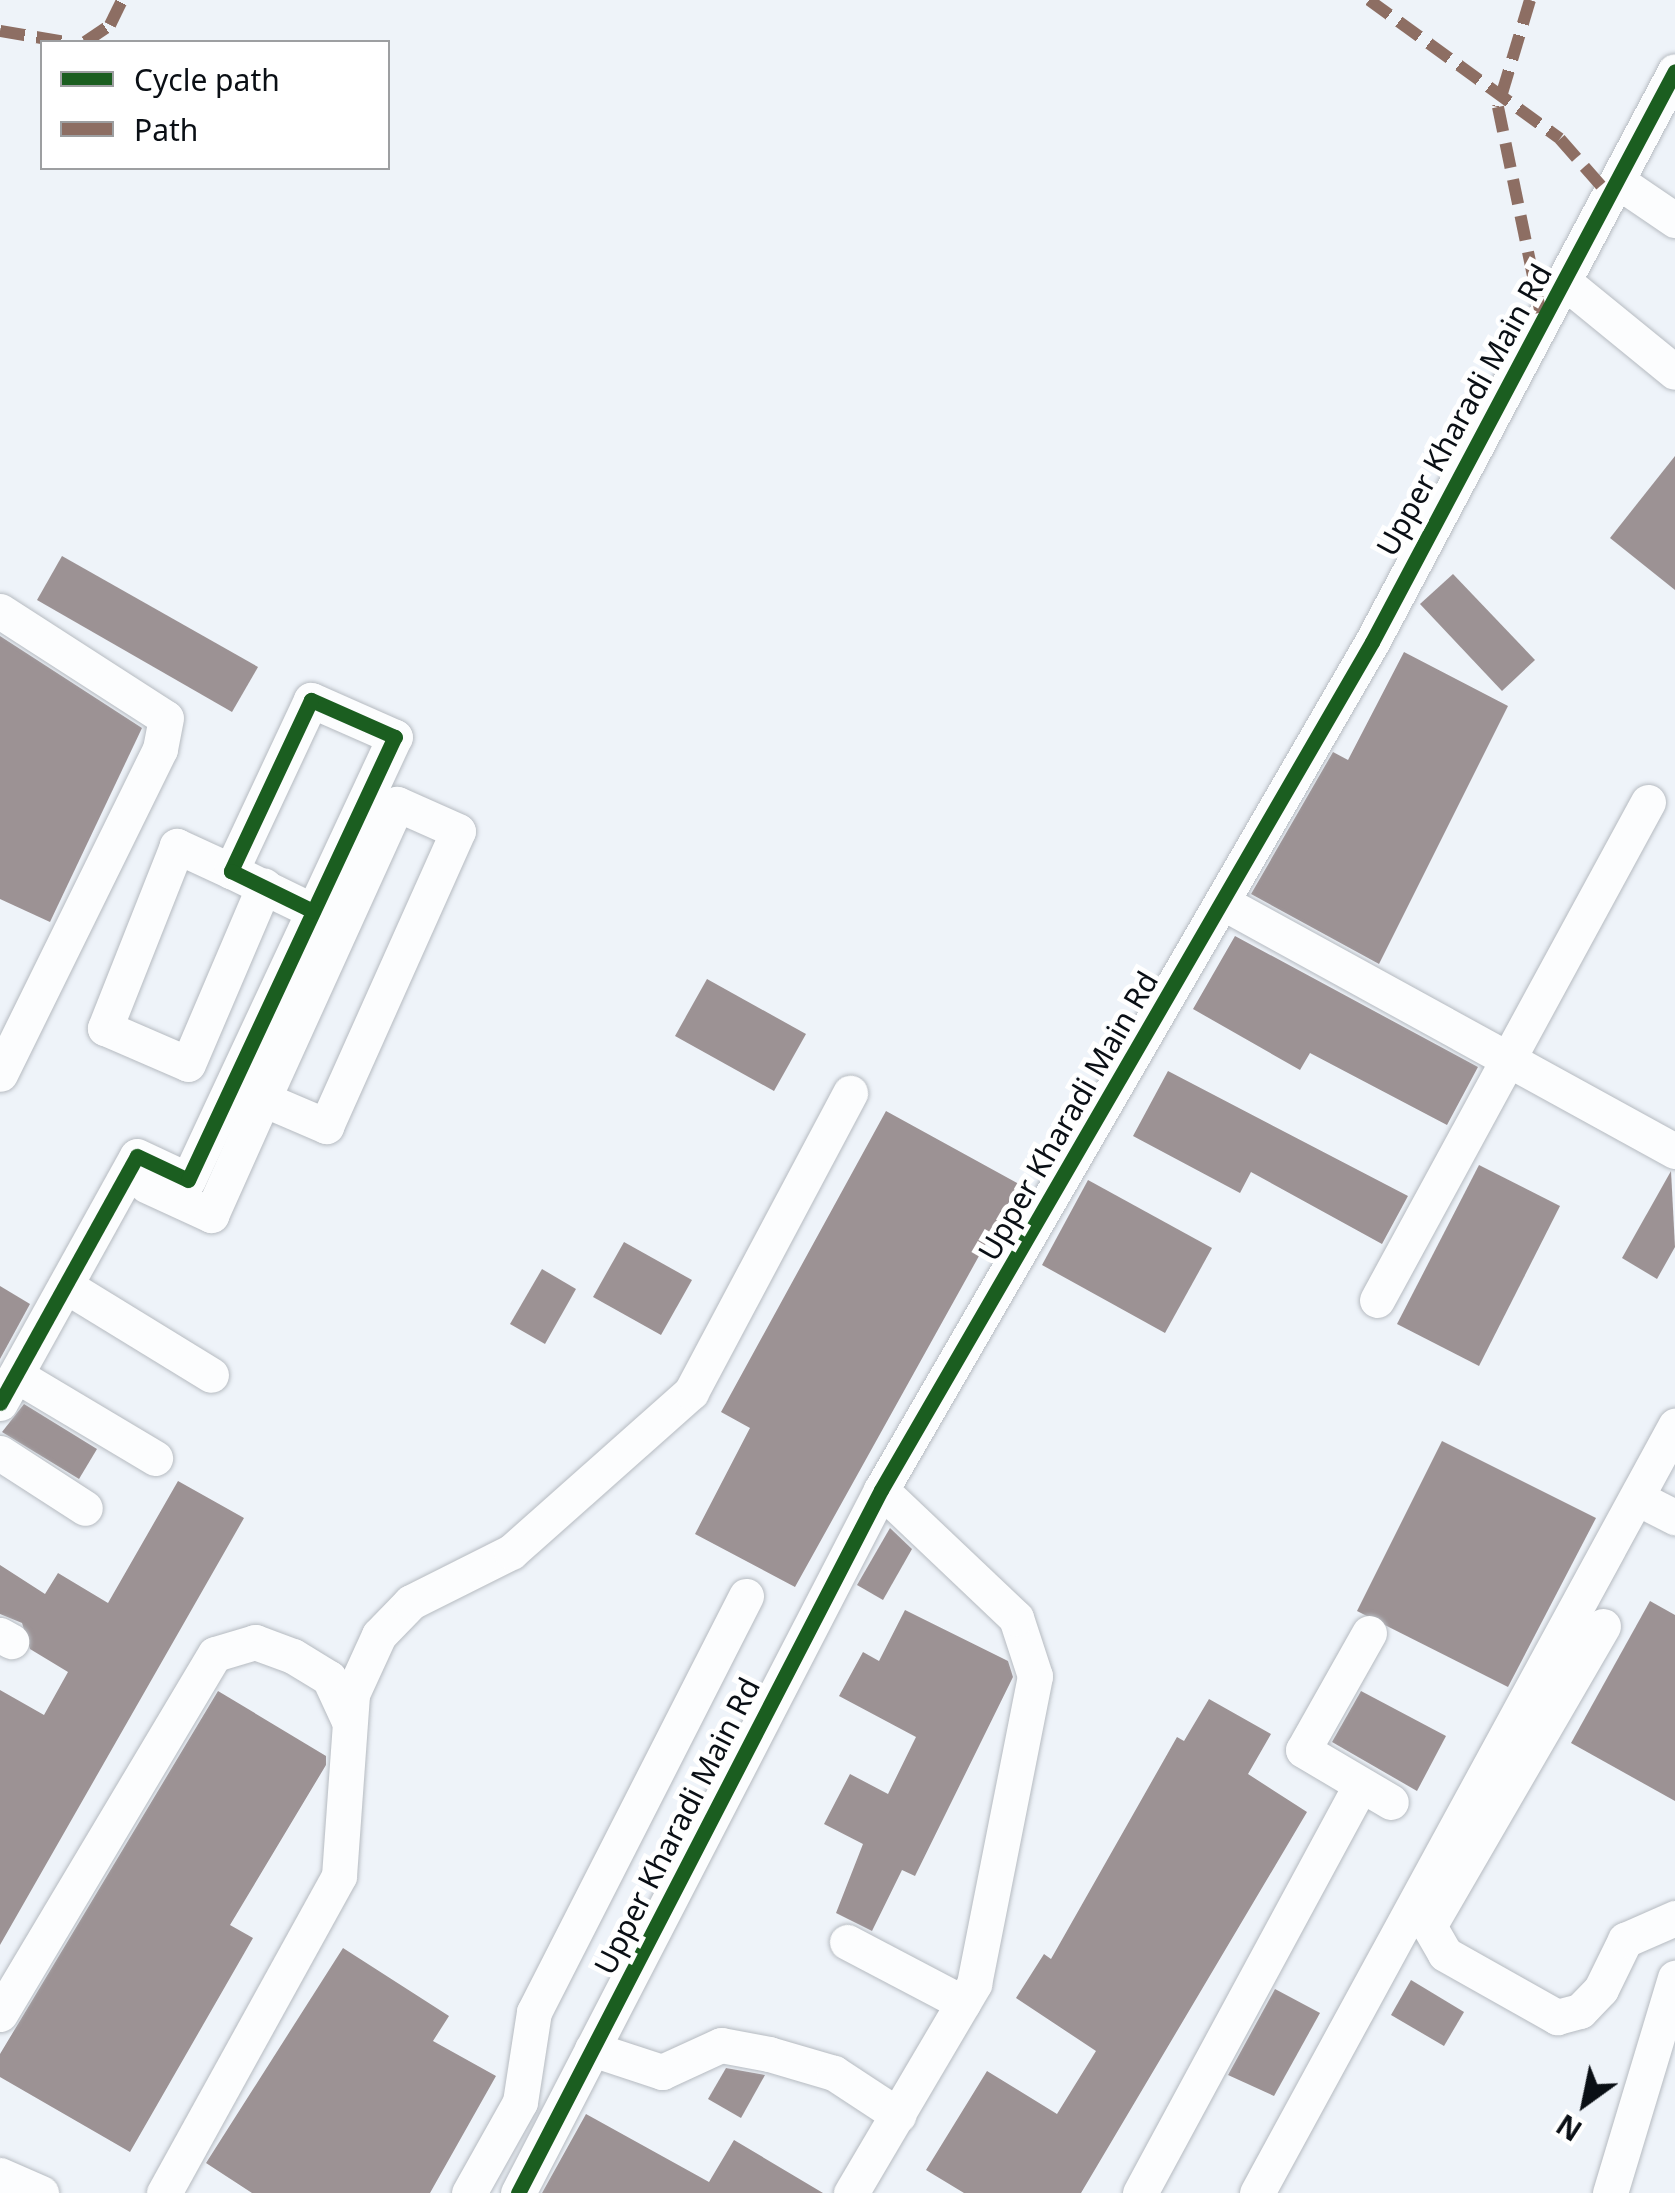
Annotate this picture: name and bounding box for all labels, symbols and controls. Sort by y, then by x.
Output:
legend [40,40,390,170]
text: Cycle path [134,59,280,100]
text: Path [134,109,198,150]
street label: Upper Kharadi Main Rd [1369,258,1559,562]
street label: Upper Kharadi Main Rd [970,965,1166,1267]
street label: Upper Kharadi Main Rd [587,1672,767,1980]
north arrow [1535,2053,1635,2153]
text: N [1549,2106,1589,2150]

